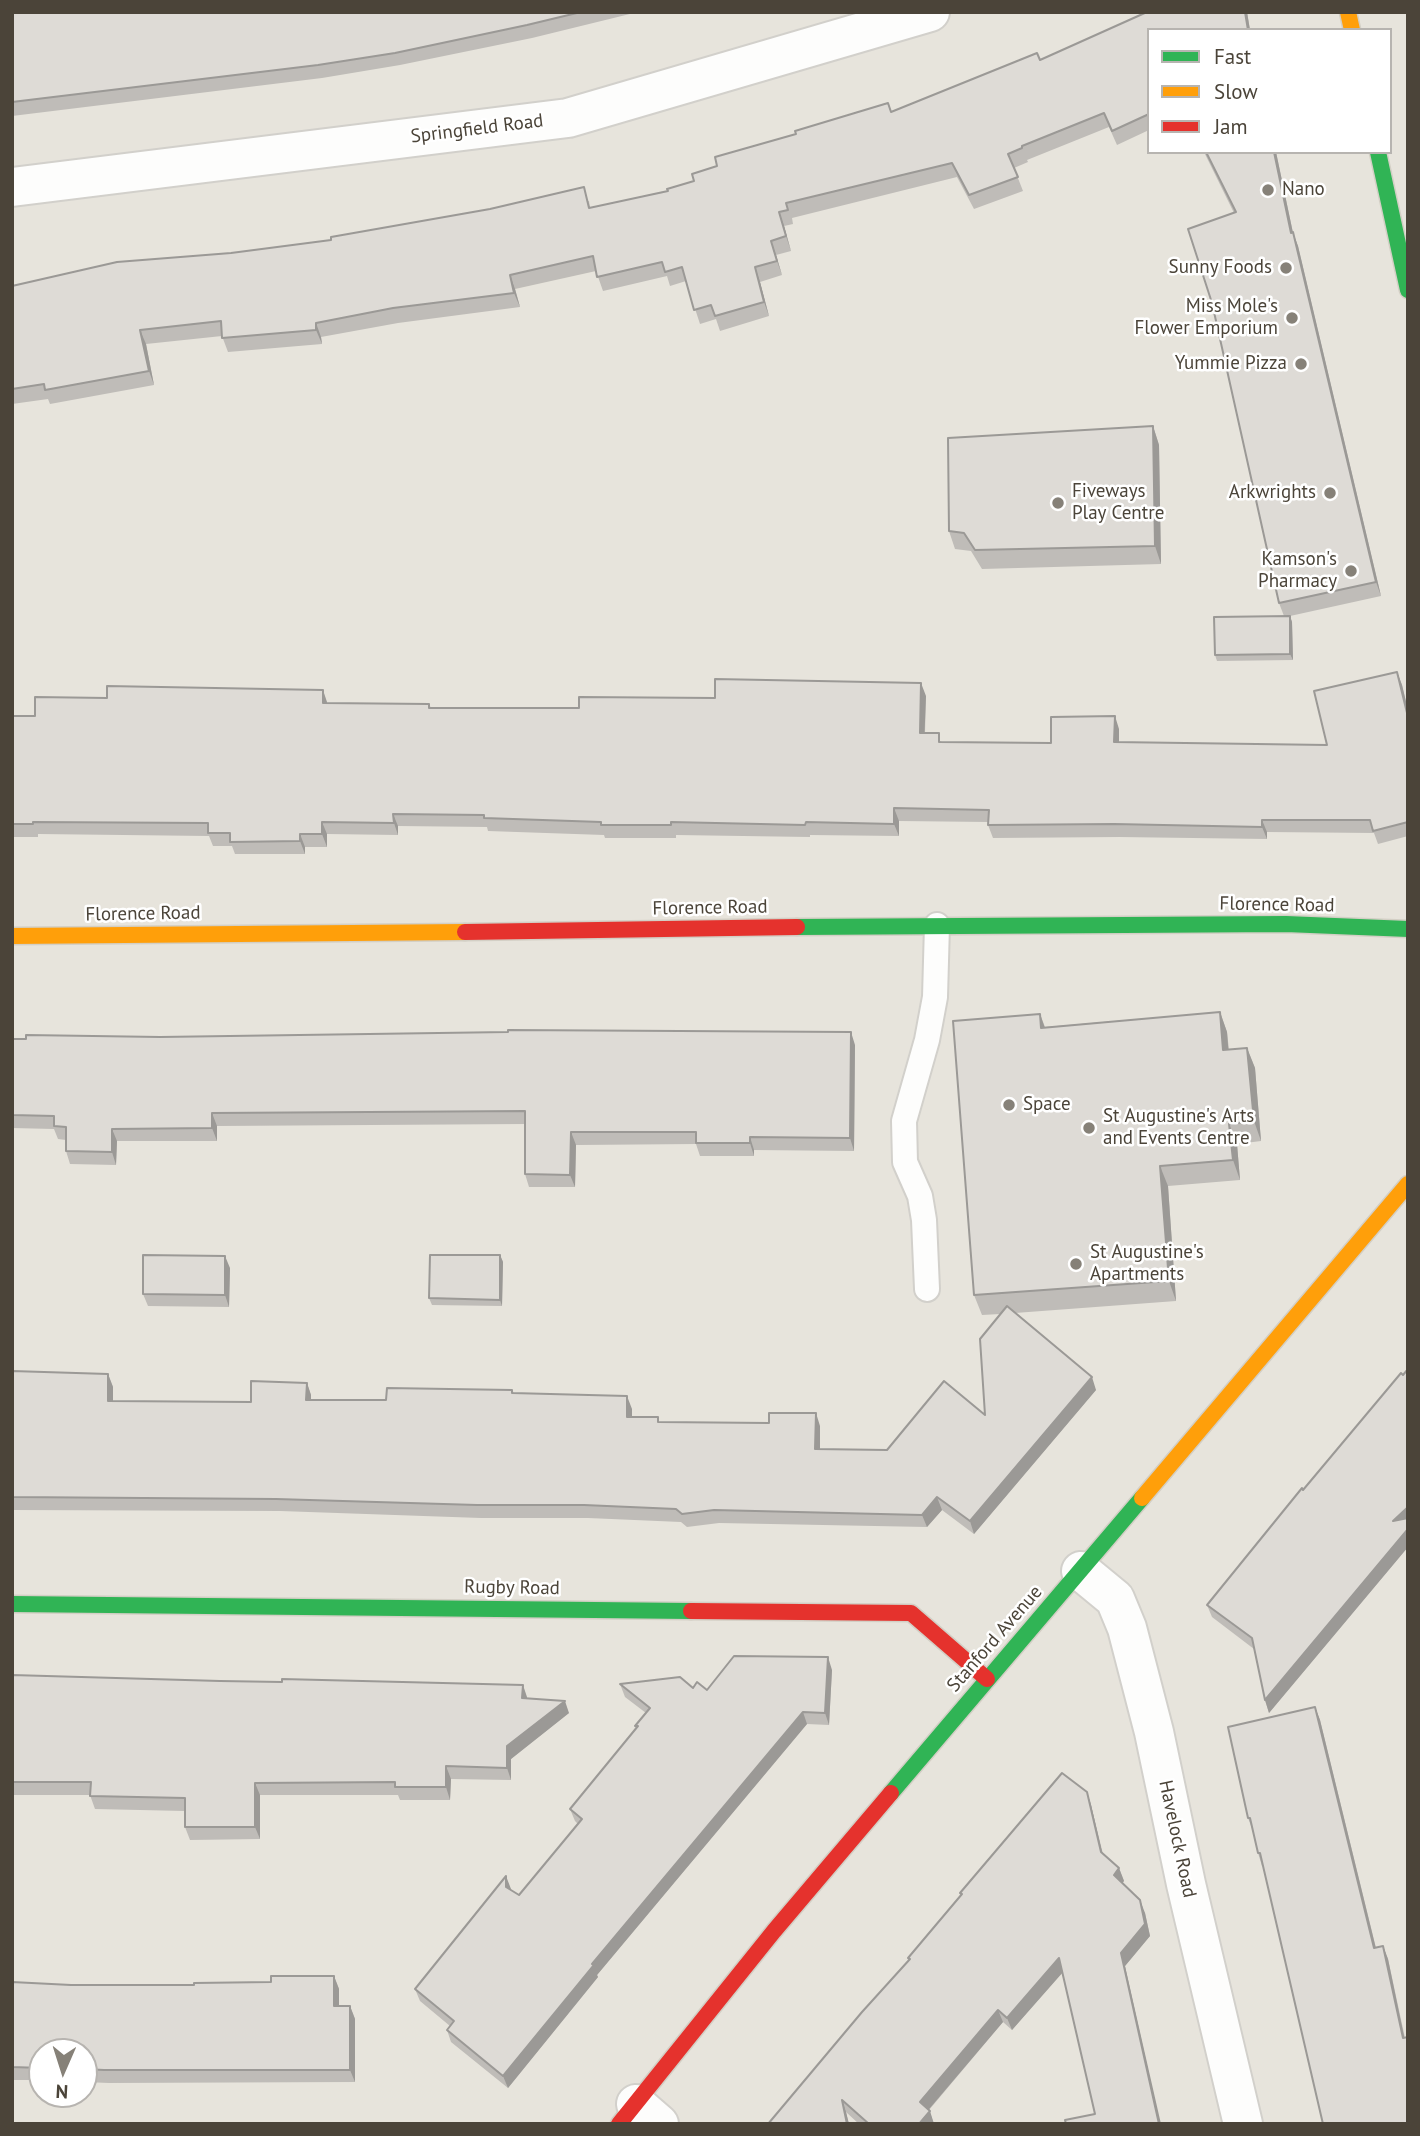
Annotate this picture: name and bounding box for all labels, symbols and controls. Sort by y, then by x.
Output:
legend [1147,28,1392,154]
text: Fast [1214,43,1251,70]
text: Slow [1214,78,1258,105]
street label: Springfield Road [409,110,545,148]
text: Jam [1214,113,1248,140]
place label: Nano [1282,179,1325,201]
marker: Nano [1260,182,1276,198]
place label: Sunny Foods [1169,257,1272,279]
marker: Sunny Foods [1278,260,1294,276]
place label: Miss Mole's Flower Emporium [1134,296,1278,340]
marker: Miss Mole's Flower Emporium [1284,310,1300,326]
place label: Yummie Pizza [1175,353,1287,375]
marker: Yummie Pizza [1293,356,1309,372]
place label: Fiveways Play Centre [1072,481,1164,525]
place label: Arkwrights [1229,482,1316,504]
marker: Arkwrights [1322,485,1338,501]
marker: Fiveways Play Centre [1050,495,1066,511]
place label: Kamson's Pharmacy [1258,549,1337,593]
marker: Kamson's Pharmacy [1343,563,1359,579]
street label: Florence Road [1219,893,1335,917]
street label: Florence Road [652,896,768,920]
street label: Florence Road [85,902,201,926]
place label: Space [1023,1094,1071,1116]
marker: Space [1001,1097,1017,1113]
place label: St Augustine's Arts and Events Centre [1103,1106,1254,1150]
marker: St Augustine's Arts and Events Centre [1081,1120,1097,1136]
place label: St Augustine's Apartments [1090,1242,1204,1286]
marker: St Augustine's Apartments [1068,1256,1084,1272]
street label: Rugby Road [464,1576,560,1600]
street label: Stanford Avenue [943,1581,1047,1697]
street label: Havelock Road [1153,1778,1201,1900]
north arrow [28,2038,98,2108]
text: N [55,2080,69,2104]

